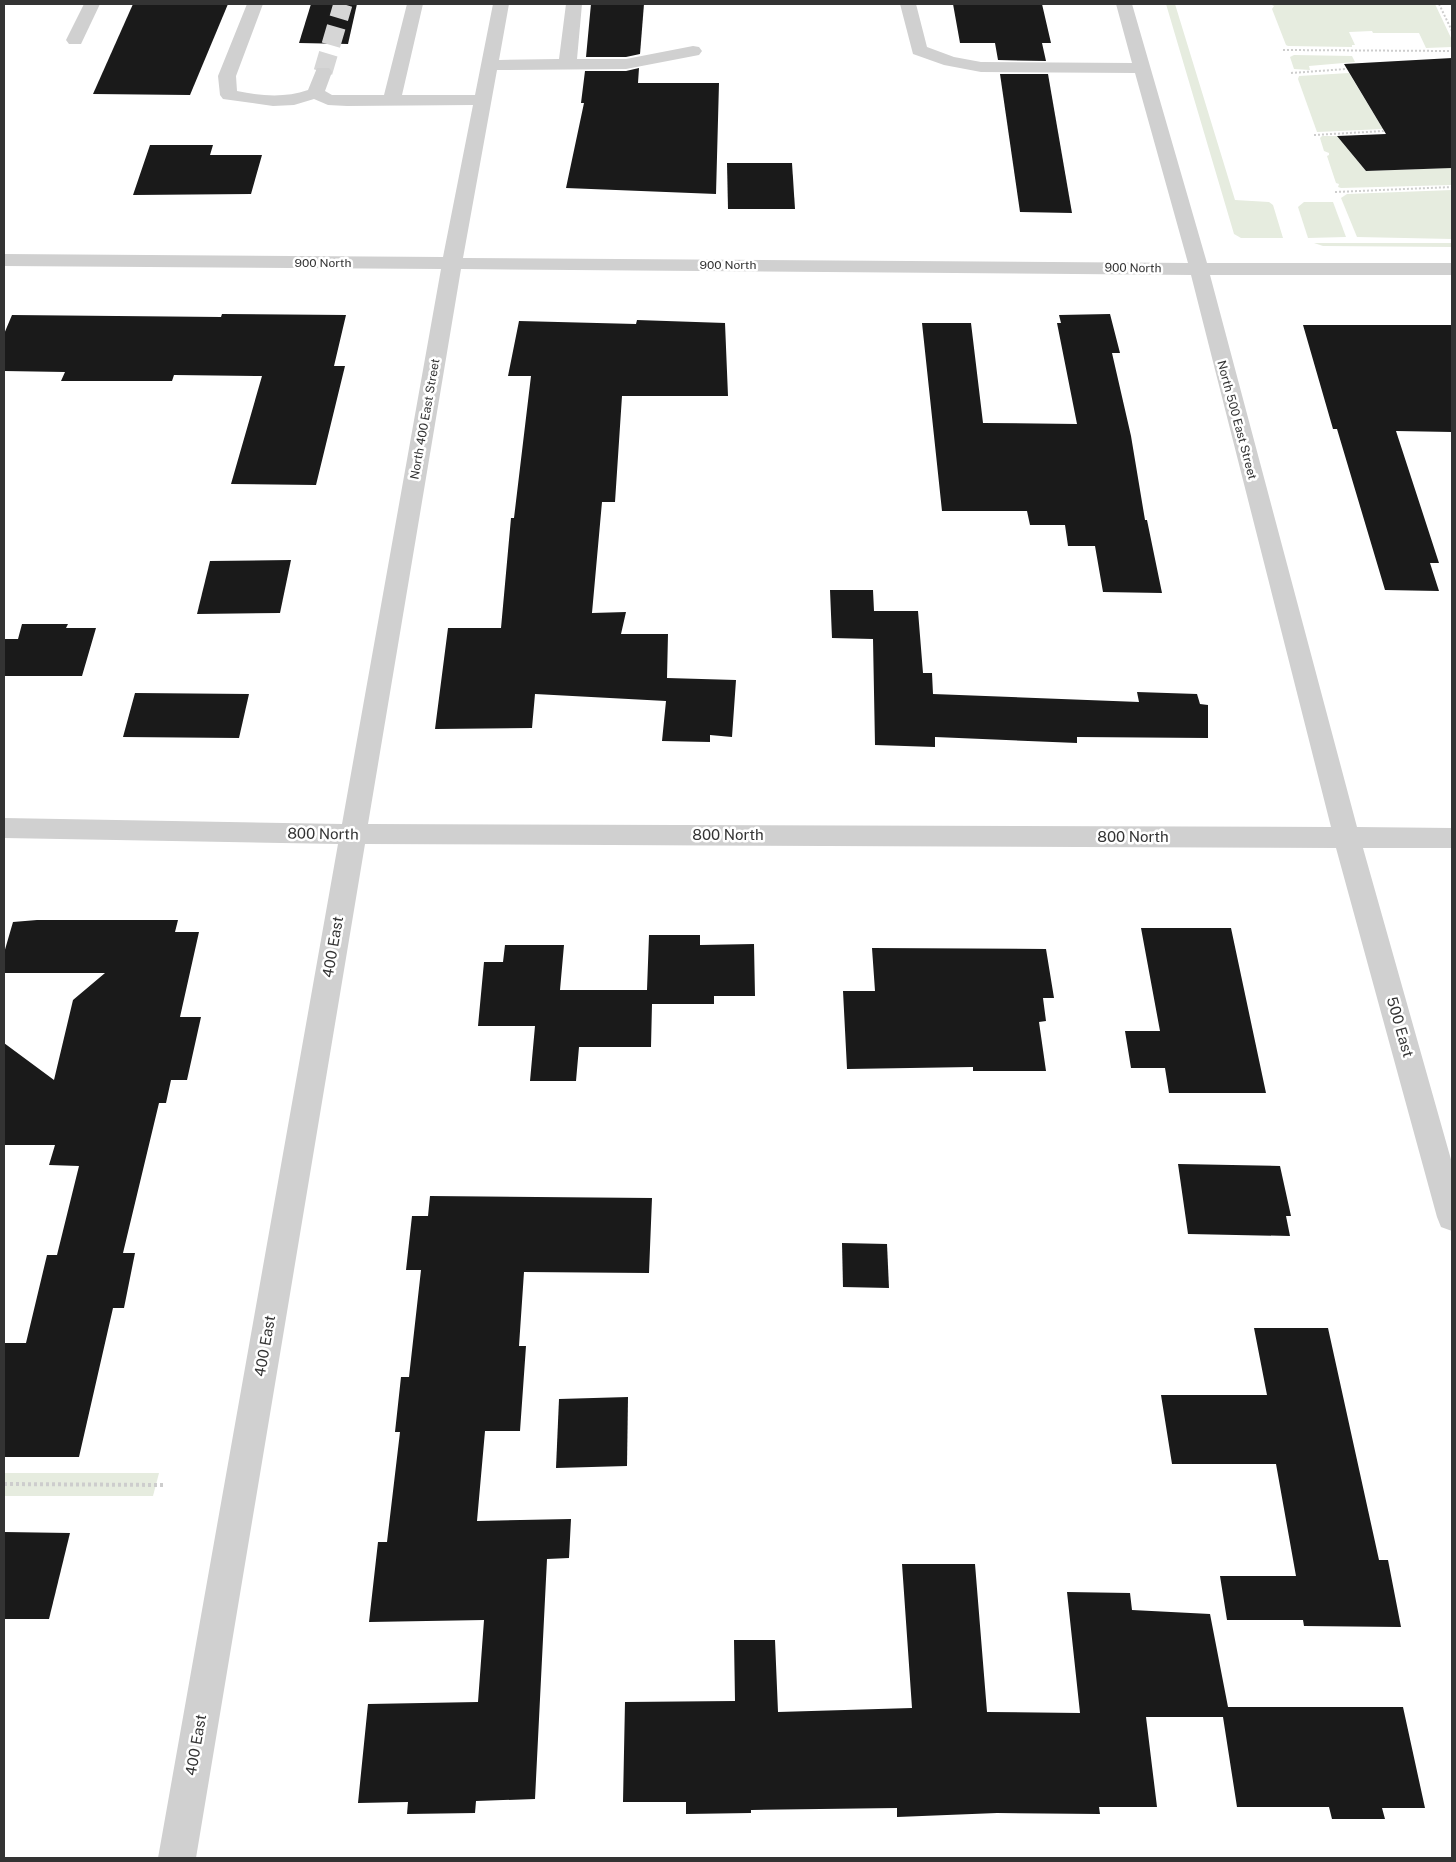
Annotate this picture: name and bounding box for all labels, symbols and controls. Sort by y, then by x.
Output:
street label: 900 North [295,256,351,270]
street label: 900 North [700,258,756,272]
street label: 900 North [1104,261,1162,275]
street label: North 400 East Street [407,357,443,480]
street label: North 500 East Street [1214,359,1260,481]
street label: 800 North [287,824,359,843]
street label: 800 North [692,826,764,843]
street label: 800 North [1097,828,1169,845]
street label: 400 East [319,915,346,979]
street label: 500 East [1384,995,1417,1059]
street label: 400 East [251,1314,278,1378]
street label: 400 East [182,1713,209,1777]

